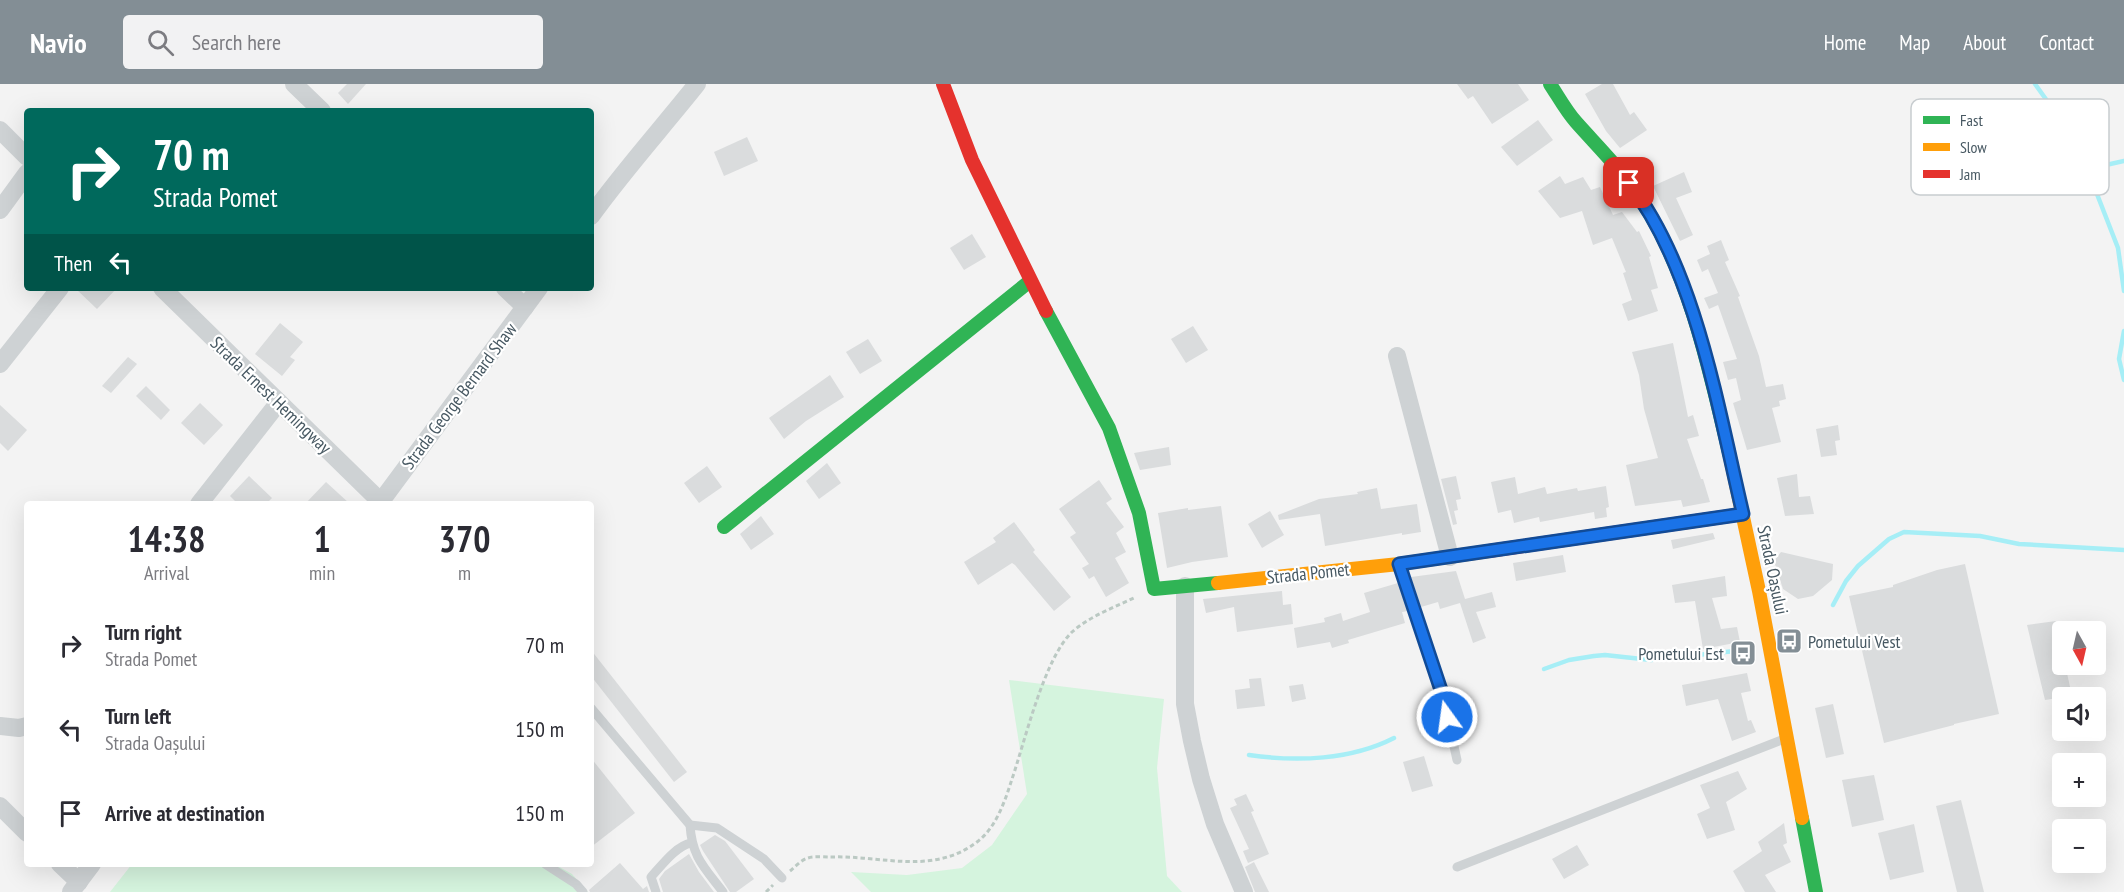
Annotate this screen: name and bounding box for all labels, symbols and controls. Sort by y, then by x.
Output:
search box [123,15,543,69]
text: Navio [30,24,87,61]
icon: search [144,26,177,59]
text: Search here [192,28,281,56]
text: Home [1824,29,1866,56]
text: Map [1899,29,1930,56]
text: About [1963,29,2006,56]
text: Contact [2039,29,2094,56]
legend [1911,99,2109,195]
text: Fast [1960,110,1983,130]
text: 70 m [153,127,230,182]
icon: right [54,132,132,210]
text: Slow [1960,137,1987,157]
pin [1603,157,1654,208]
text: Jam [1959,164,1981,184]
icon: arrive [1612,166,1645,199]
text: Strada Pomet [153,180,278,214]
icon: left [104,246,137,279]
text: Then [54,249,92,277]
street label: Strada George Bernard Shaw [396,318,522,474]
street label: Strada Ernest Hemingway [206,331,336,459]
text: 14:38 [128,515,205,562]
text: 1 [313,515,331,562]
text: 370 [439,515,490,562]
street label: Strada Oașului [1752,523,1794,617]
street label: Strada Pomet [1265,557,1351,589]
text: Arrival [144,560,189,586]
text: min [309,560,335,586]
text: m [458,560,471,586]
text: Turn right [105,618,182,646]
north arrow [2052,621,2106,675]
map controls [2052,621,2106,873]
bus stop icon: Pometului Vest [1774,626,1804,656]
icon: right [54,629,87,662]
place label: Pometului Vest [1808,630,1901,653]
text: 70 m [525,631,564,659]
bus stop icon: Pometului Est [1728,638,1758,668]
place label: Pometului Est [1638,642,1724,665]
text: Strada Pomet [105,646,197,672]
position arrow [1415,685,1479,749]
button: sound [2052,687,2106,741]
text: Turn left [105,702,171,730]
icon: left [54,713,87,746]
text: 150 m [515,715,564,743]
text: Strada Oașului [105,730,206,756]
button: + [2052,753,2106,807]
icon: arrive [54,797,87,830]
text: Arrive at destination [105,799,265,827]
text: 150 m [515,799,564,827]
button: − [2052,819,2106,873]

